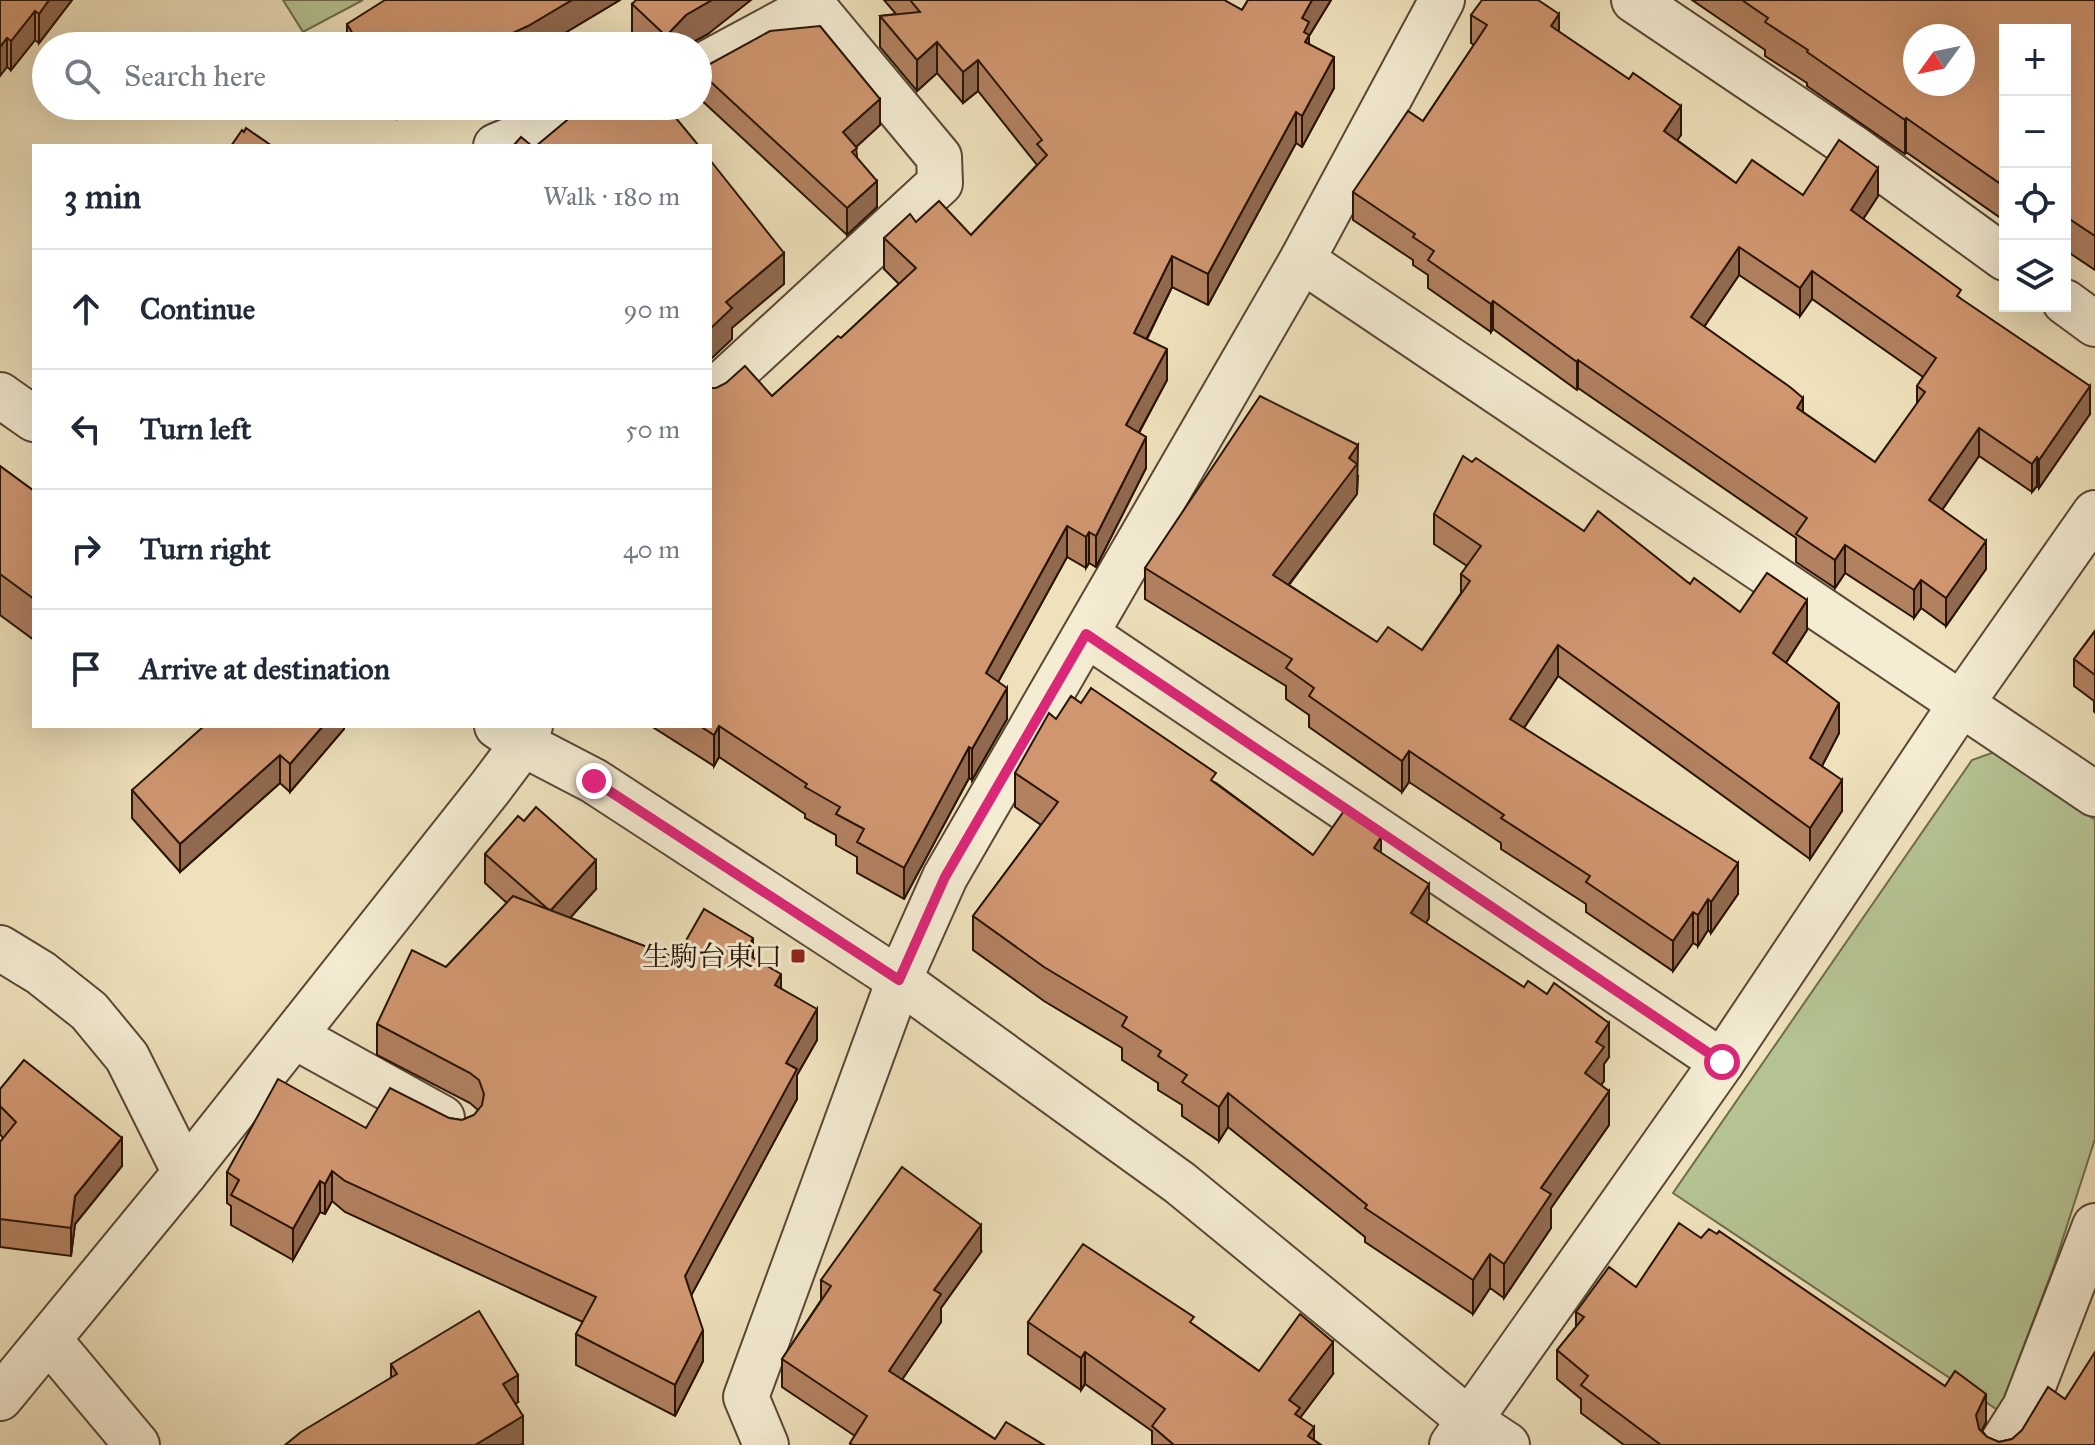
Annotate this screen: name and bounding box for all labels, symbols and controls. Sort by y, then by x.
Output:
north arrow [1903,24,1975,96]
map controls [1999,24,2071,312]
button: + [1999,24,2071,96]
search box [32,32,712,120]
icon: search [60,54,104,98]
text: Search here [124,58,266,94]
button: − [1999,96,2071,168]
button: locate [1999,168,2071,240]
text: 3 min [64,176,141,217]
text: Walk · 180 m [543,180,680,212]
button: layers [1999,240,2071,312]
icon: ahead [64,287,108,331]
text: Continue [140,291,255,327]
text: 90 m [623,293,680,325]
icon: left [64,407,108,451]
text: Turn left [140,411,251,447]
text: 50 m [625,413,680,445]
icon: right [64,527,108,571]
text: Turn right [140,531,271,567]
text: 40 m [623,533,680,565]
icon: arrive [64,647,108,691]
text: Arrive at destination [140,651,390,687]
route end [576,763,612,799]
place label: 生駒台東口 [642,939,782,974]
marker: 生駒台東口 [789,947,807,965]
route start [1704,1044,1740,1080]

